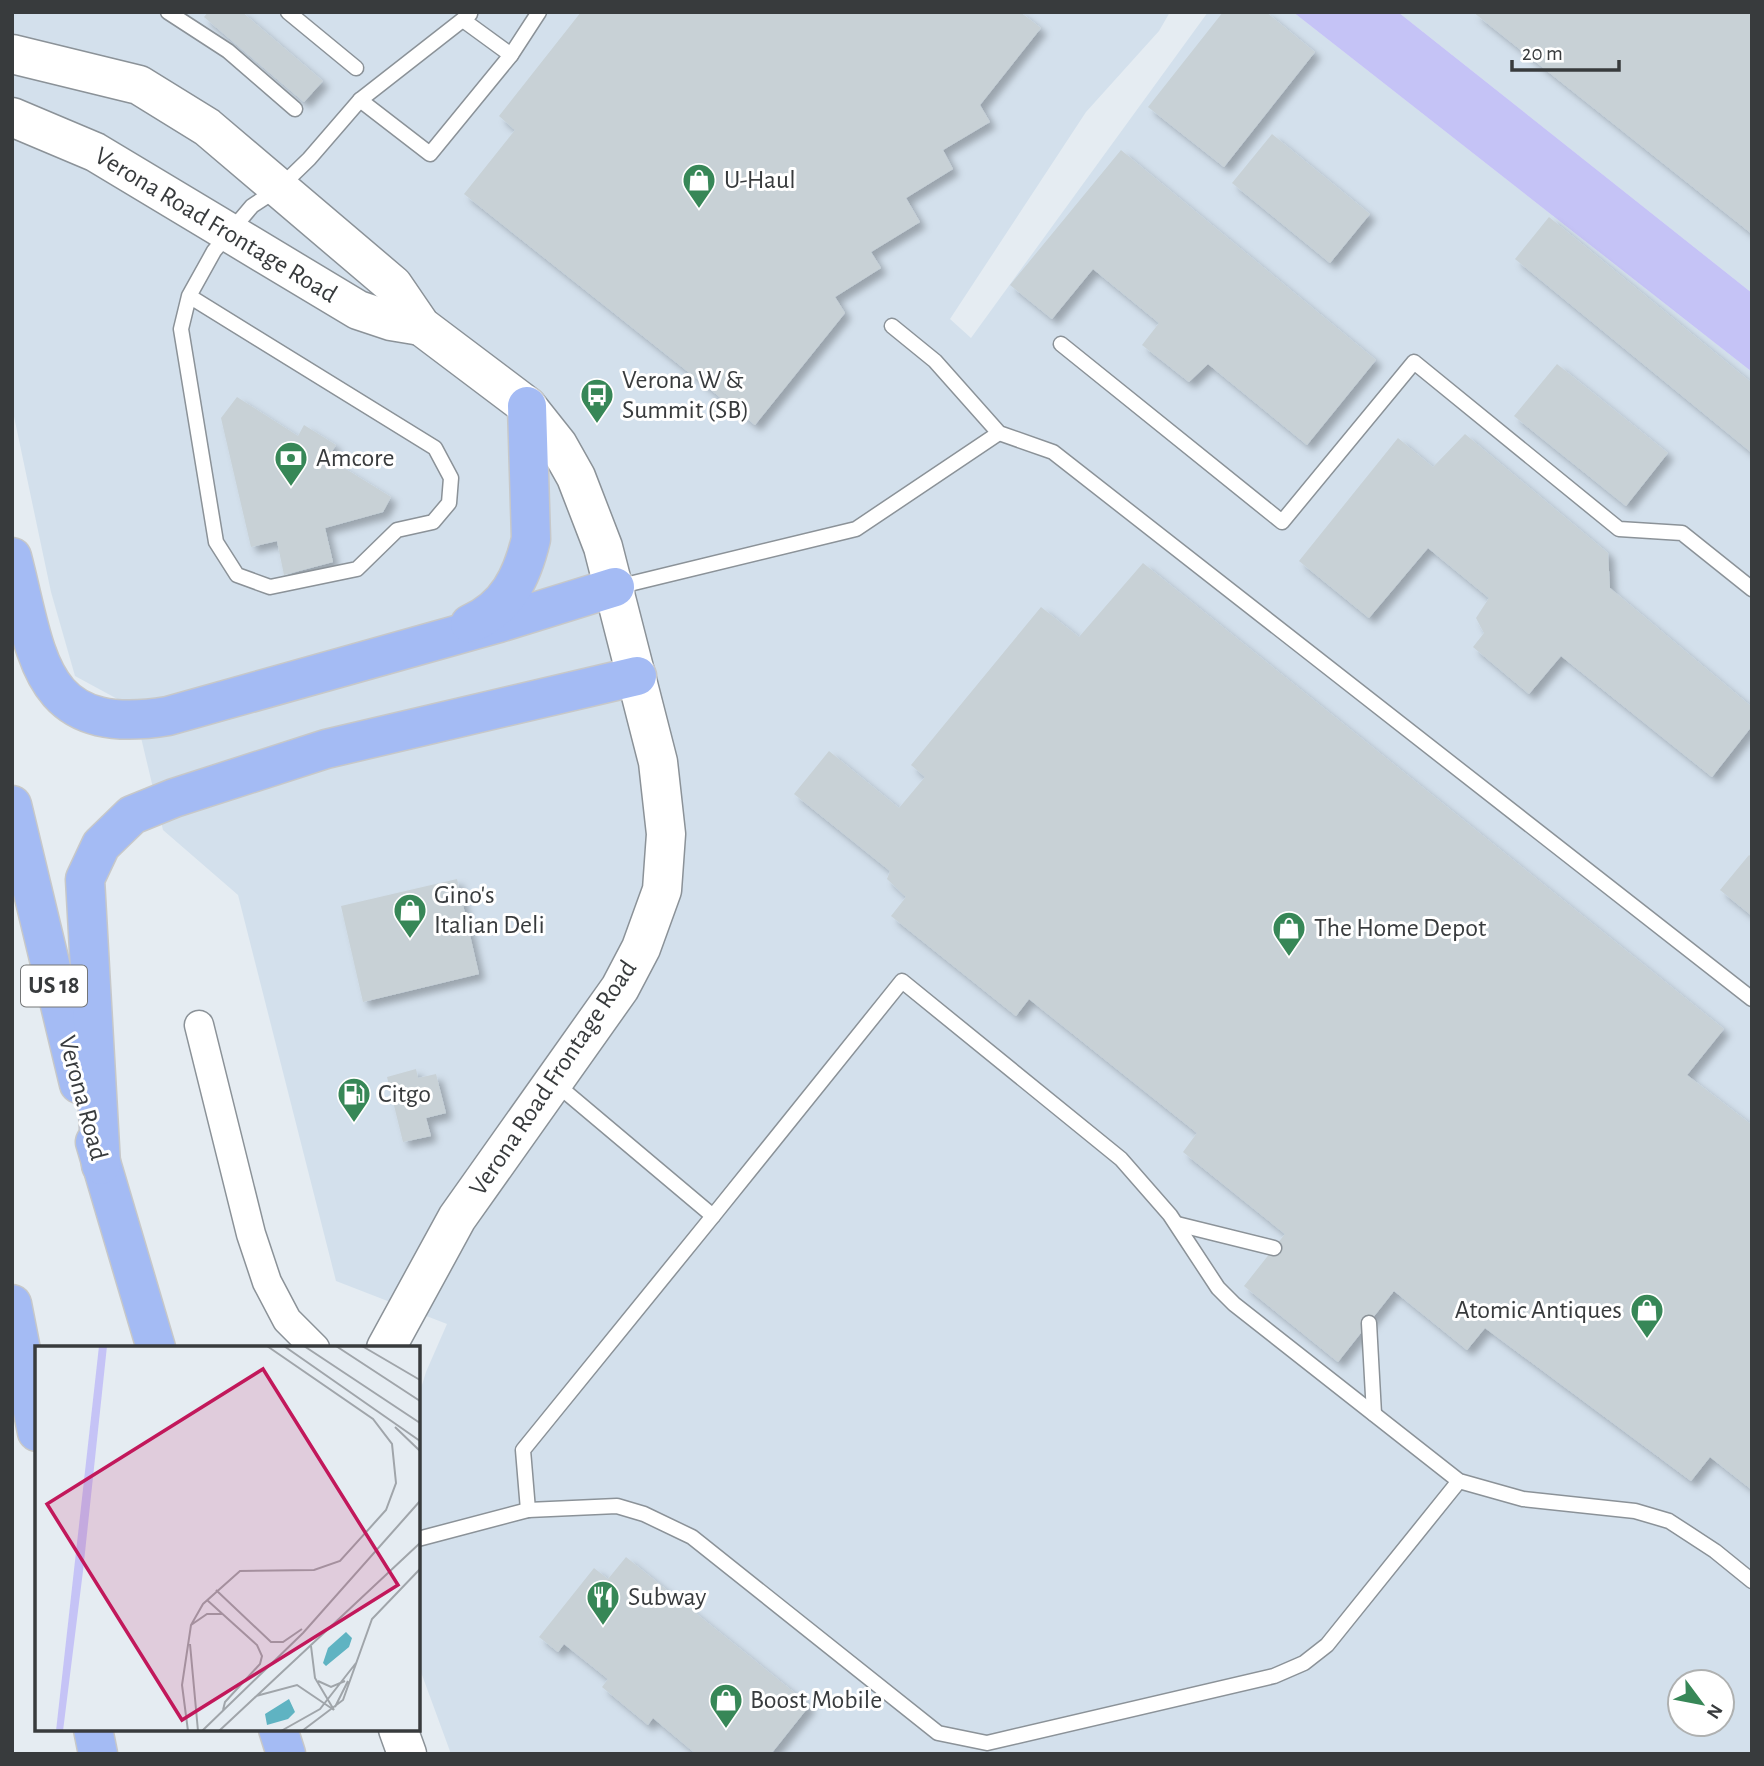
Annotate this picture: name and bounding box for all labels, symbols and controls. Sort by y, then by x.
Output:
scale bar [1512,28,1619,72]
text: 20 m [1522,43,1563,64]
street label: Verona Road Frontage Road [90,142,342,308]
shop icon: U-Haul [680,161,718,210]
place label: U-Haul [724,167,796,193]
place label: Verona W & Summit (SB) [622,367,749,423]
bus stop icon: Verona W & Summit (SB) [578,376,616,425]
bank icon: Amcore [272,439,310,488]
place label: Amcore [316,445,394,471]
place label: Gino's Italian Deli [434,882,545,938]
shop icon: Gino's Italian Deli [391,891,429,940]
shop icon: The Home Depot [1270,909,1308,958]
place label: The Home Depot [1314,915,1486,941]
street label: Verona Road Frontage Road [465,956,641,1200]
road number: US 18 [21,966,87,1006]
street label: Verona Road [54,1033,112,1163]
fuel station icon: Citgo [335,1075,373,1124]
place label: Citgo [378,1081,431,1107]
shop icon: Atomic Antiques [1628,1291,1666,1340]
place label: Atomic Antiques [1455,1297,1622,1323]
inset map [35,1346,420,1731]
restaurant icon: Subway [584,1578,622,1627]
place label: Subway [628,1584,706,1610]
north arrow [1666,1668,1736,1738]
shop icon: Boost Mobile [707,1681,745,1730]
place label: Boost Mobile [750,1687,882,1713]
text: N [1703,1701,1726,1722]

